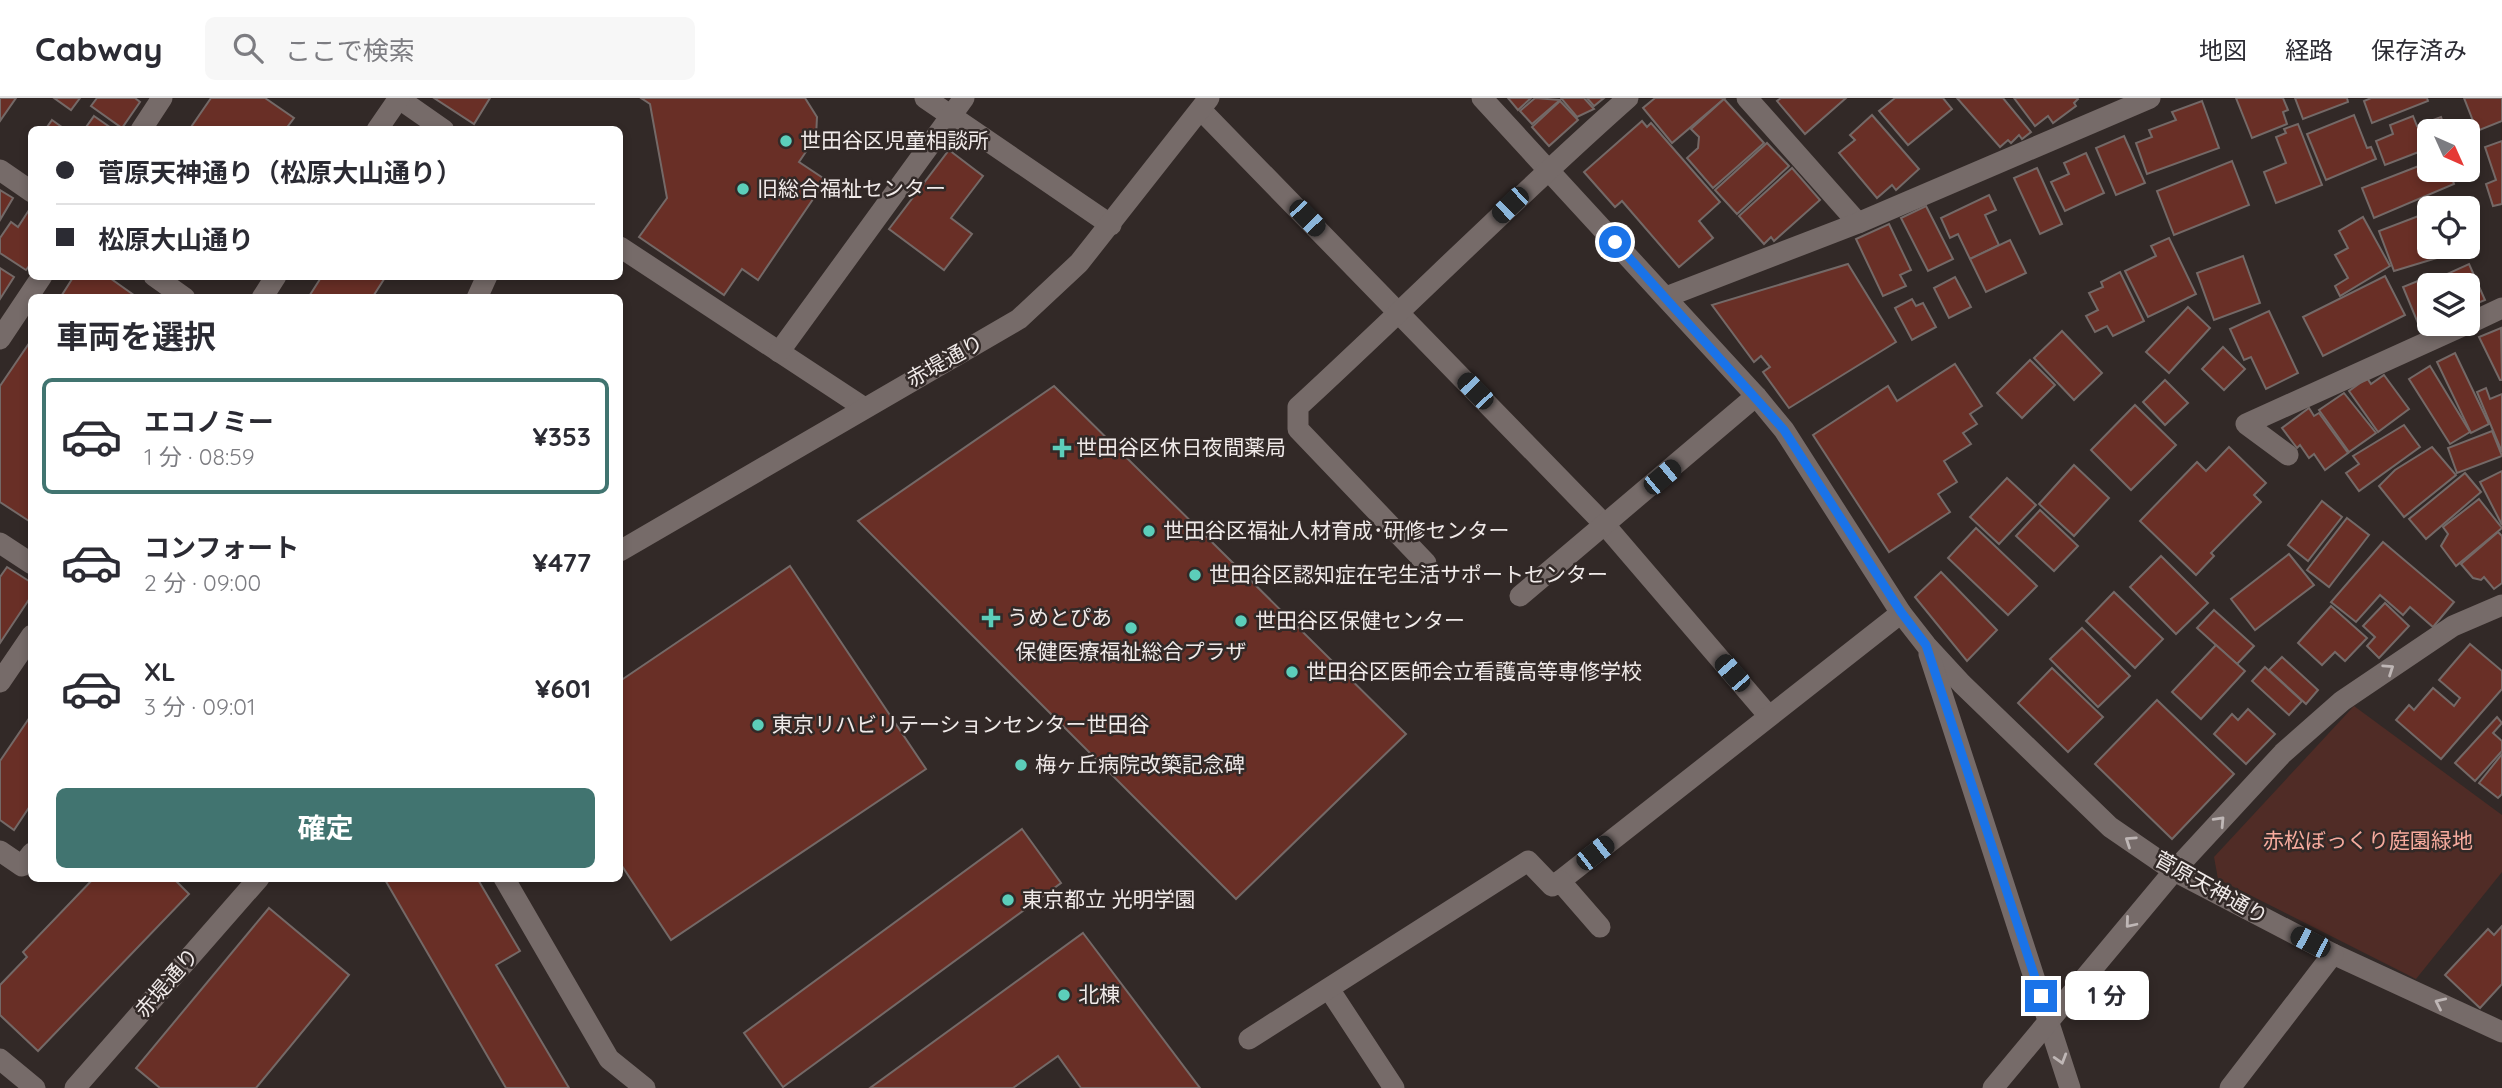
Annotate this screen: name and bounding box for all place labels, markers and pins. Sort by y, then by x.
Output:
place label: 世田谷区児童相談所 [800,127,989,153]
marker: 世田谷区児童相談所 [778,133,794,149]
place label: 旧総合福祉センター [757,175,946,201]
marker: 旧総合福祉センター [735,181,751,197]
place label: 世田谷区休日夜間薬局 [1076,434,1286,460]
marker: 世田谷区休日夜間薬局 [1054,440,1070,456]
place label: 世田谷区福祉人材育成･研修センター [1163,517,1510,543]
marker: 世田谷区福祉人材育成･研修センター [1141,523,1157,539]
place label: 世田谷区認知症在宅生活サポートセンター [1209,561,1608,587]
marker: 世田谷区認知症在宅生活サポートセンター [1187,567,1203,583]
place label: うめとぴあ [1007,604,1112,630]
place label: 世田谷区保健センター [1255,607,1465,633]
marker: うめとぴあ [981,608,1001,628]
marker: 世田谷区保健センター [1233,613,1249,629]
marker: 保健医療福祉総合プラザ [1123,620,1139,636]
place label: 保健医療福祉総合プラザ [1016,638,1247,664]
place label: 世田谷区医師会立看護高等専修学校 [1306,658,1642,684]
marker: 世田谷区医師会立看護高等専修学校 [1284,664,1300,680]
place label: 東京リハビリテーションセンター世田谷 [772,711,1150,737]
marker: 東京リハビリテーションセンター世田谷 [750,717,766,733]
place label: 梅ヶ丘病院改築記念碑 [1035,751,1245,777]
marker: 梅ヶ丘病院改築記念碑 [1013,757,1029,773]
place label: 東京都立 光明学園 [1022,886,1196,912]
marker: 東京都立 光明学園 [1000,892,1016,908]
place label: 北棟 [1078,981,1120,1007]
marker: 北棟 [1056,987,1072,1003]

